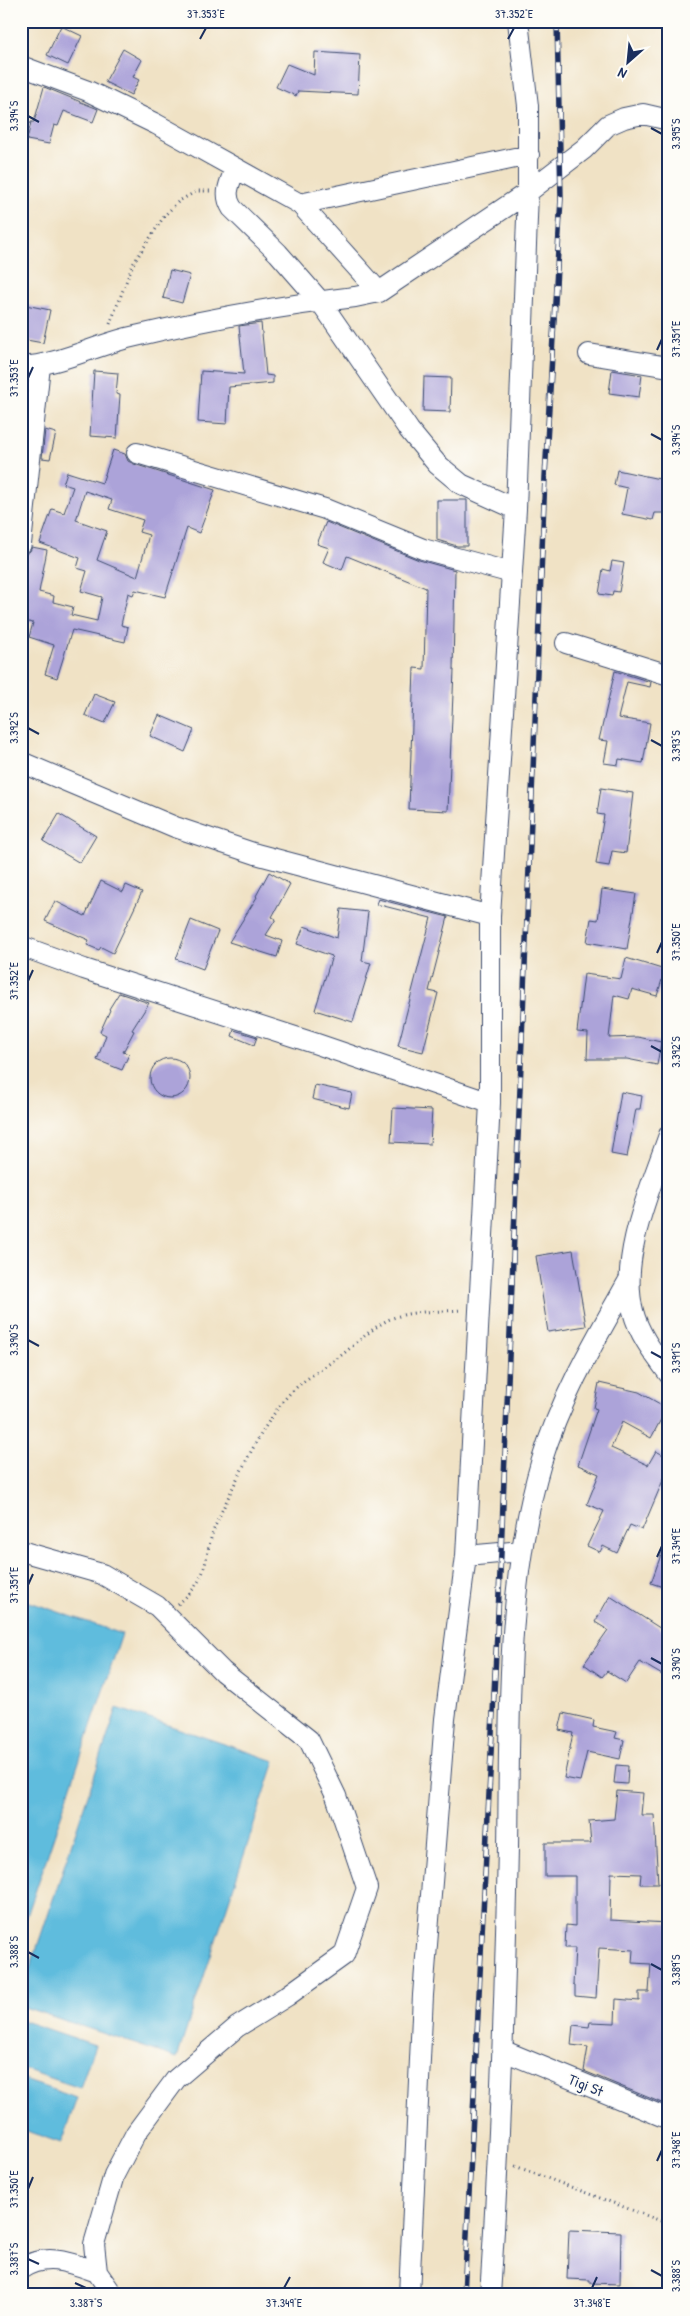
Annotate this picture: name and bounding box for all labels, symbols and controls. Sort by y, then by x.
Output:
text: 37.353°E [187,5,226,22]
text: 37.352°E [495,5,534,22]
north arrow [602,38,652,88]
text: N [614,64,630,84]
text: 3.394°S [5,100,22,131]
text: 3.395°S [667,118,684,150]
text: 37.351°E [667,320,684,357]
text: 37.353°E [5,358,22,397]
text: 3.394°S [667,424,684,455]
text: 3.392°S [5,712,22,744]
text: 3.393°S [667,730,684,762]
text: 37.350°E [667,922,684,961]
text: 37.352°E [5,961,22,1000]
text: 3.392°S [667,1036,684,1068]
text: 3.390°S [5,1324,22,1356]
text: 3.391°S [667,1342,684,1373]
text: 37.349°E [667,1527,684,1564]
text: 37.351°E [5,1566,22,1603]
text: 3.390°S [667,1648,684,1680]
text: 3.388°S [5,1936,22,1968]
text: 3.389°S [667,1954,684,1986]
street label: Tigi St [565,2069,607,2102]
text: 37.348°E [667,2131,684,2169]
text: 37.350°E [5,2169,22,2208]
text: 3.387°S [5,2242,22,2275]
text: 3.388°S [667,2260,684,2292]
text: 3.387°S [70,2294,103,2311]
text: 37.349°E [266,2294,303,2311]
text: 37.348°E [573,2294,611,2311]

